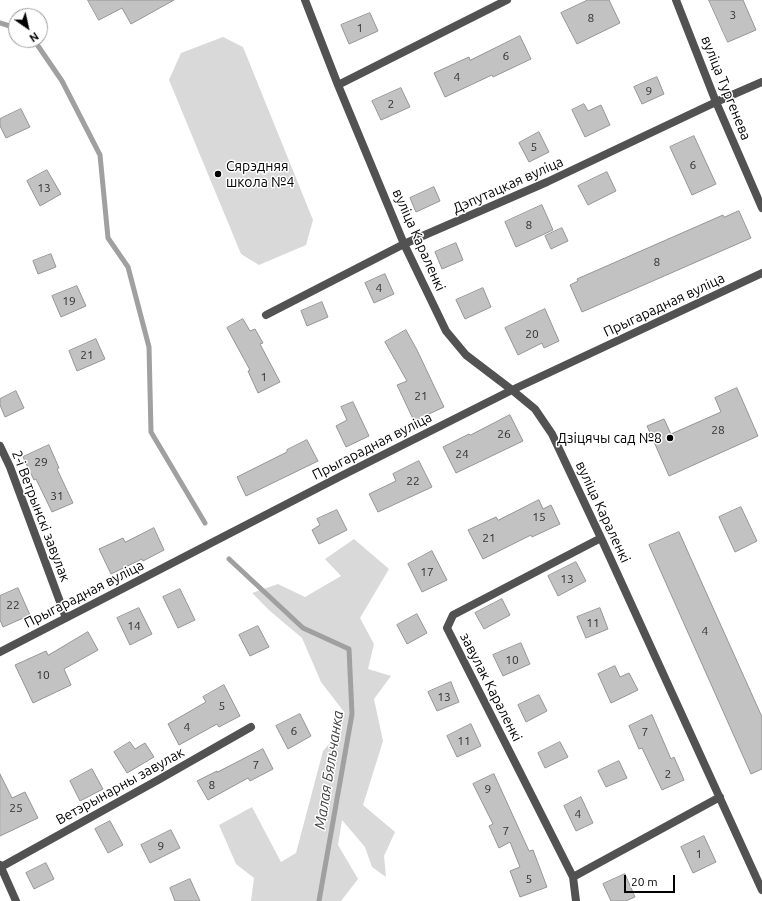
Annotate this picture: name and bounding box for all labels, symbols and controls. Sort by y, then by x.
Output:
north arrow [8,8,48,48]
house number: 3 [730,8,736,22]
house number: 8 [588,11,594,25]
house number: 1 [357,21,363,35]
text: N [27,30,41,44]
street label: вуліца Тургенева [697,33,755,143]
house number: 6 [503,49,509,63]
house number: 4 [454,70,460,84]
house number: 9 [646,84,652,98]
house number: 2 [388,97,394,111]
house number: 5 [531,140,537,154]
street label: Дэпутацкая вуліца [450,153,566,217]
place label: Сярэдняя школа №4 [226,158,294,190]
house number: 6 [690,158,696,172]
marker: Сярэдняя школа №4 [213,169,223,179]
house number: 13 [37,181,51,195]
street label: вуліца Караленкі [389,186,449,294]
house number: 8 [526,218,532,232]
house number: 8 [654,255,660,269]
street label: Прыгарадная вуліца [601,270,727,340]
house number: 4 [376,281,382,295]
house number: 19 [62,294,76,308]
house number: 20 [525,327,539,341]
house number: 21 [80,348,94,362]
house number: 1 [261,370,267,384]
house number: 21 [414,389,428,403]
street label: Прыгарадная вуліца [309,409,435,483]
house number: 28 [711,423,725,437]
house number: 26 [497,427,511,441]
place label: Дзіцячы сад №8 [557,430,662,446]
marker: Дзіцячы сад №8 [665,433,675,443]
house number: 24 [455,447,469,461]
street label: 2-і Ветрынскі завулак [8,448,74,584]
house number: 29 [34,455,48,469]
street label: вуліца Караленкі [572,459,634,565]
house number: 22 [406,474,420,488]
house number: 31 [50,489,64,503]
house number: 15 [532,510,546,524]
house number: 21 [482,531,496,545]
street label: Прыгарадная вуліца [21,557,147,631]
house number: 17 [420,565,434,579]
house number: 13 [560,572,574,586]
house number: 22 [6,598,20,612]
house number: 11 [586,616,600,630]
house number: 14 [127,619,141,633]
house number: 4 [702,624,708,638]
street label: завулак Караленкі [456,630,526,744]
house number: 10 [505,653,519,667]
house number: 10 [36,668,50,682]
house number: 13 [437,690,451,704]
house number: 5 [219,699,225,713]
water label: Малая Бяльчанка [311,709,347,831]
house number: 4 [184,720,190,734]
house number: 6 [291,724,297,738]
house number: 7 [642,725,648,739]
house number: 11 [457,734,471,748]
street label: Ветэрынарны завулак [53,744,187,828]
house number: 7 [253,758,259,772]
house number: 2 [665,767,671,781]
house number: 8 [209,778,215,792]
house number: 9 [485,782,491,796]
house number: 25 [9,801,23,815]
house number: 4 [575,807,581,821]
house number: 7 [503,824,509,838]
house number: 9 [158,839,164,853]
house number: 1 [696,847,702,861]
scale bar [626,867,677,893]
house number: 5 [526,872,532,886]
text: 20 m [631,875,658,888]

